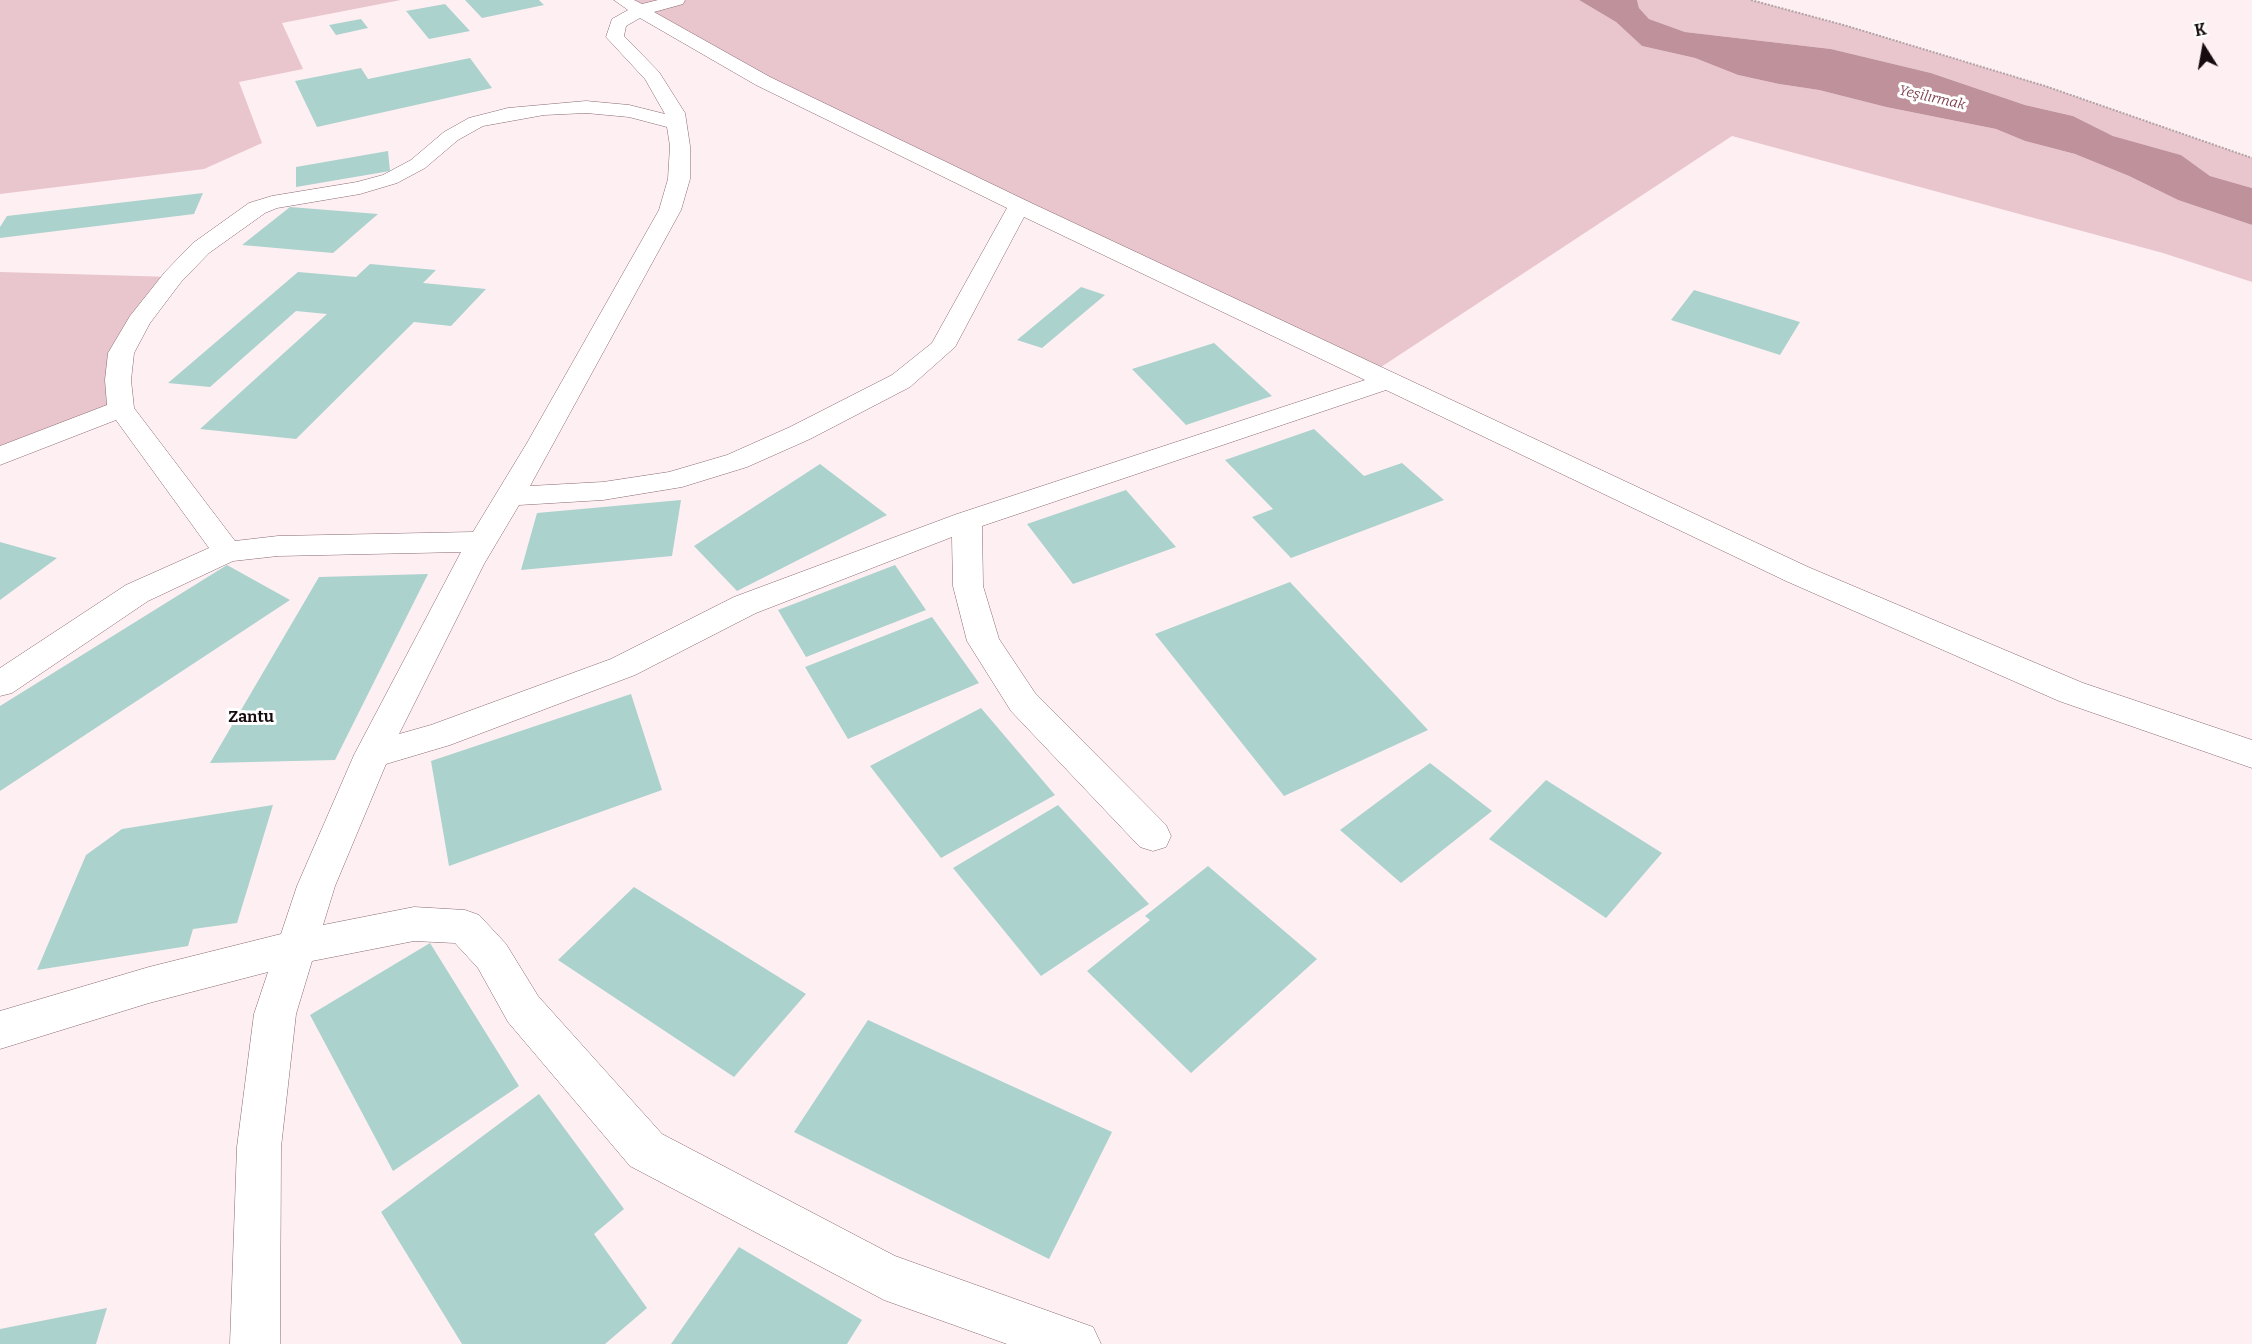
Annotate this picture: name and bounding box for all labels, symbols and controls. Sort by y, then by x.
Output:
north arrow [2174,18,2234,78]
text: K [2193,19,2208,40]
water label: Yeşilırmak [1897,82,1967,114]
district label: Zantu [228,708,274,728]

